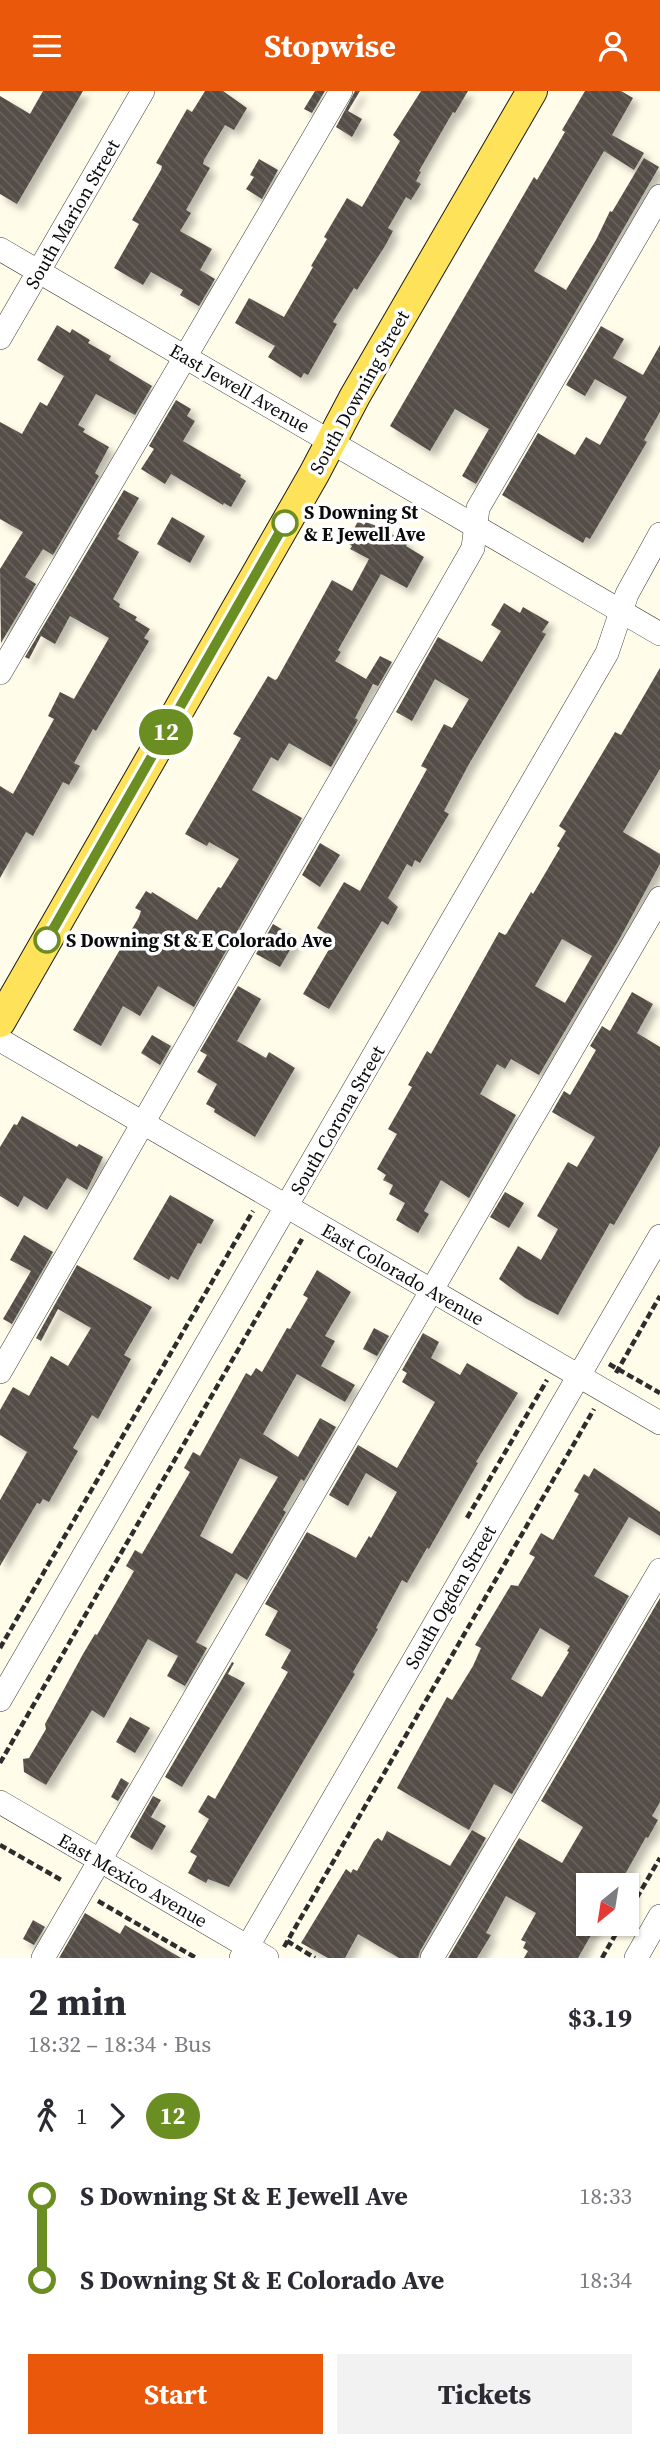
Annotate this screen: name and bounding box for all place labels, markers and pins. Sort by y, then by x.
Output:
place label: S Downing St & E Jewell Ave [304,499,426,547]
marker: S Downing St & E Jewell Ave [272,510,298,536]
marker: S Downing St & E Colorado Ave [34,927,60,953]
place label: S Downing St & E Colorado Ave [66,927,332,953]

